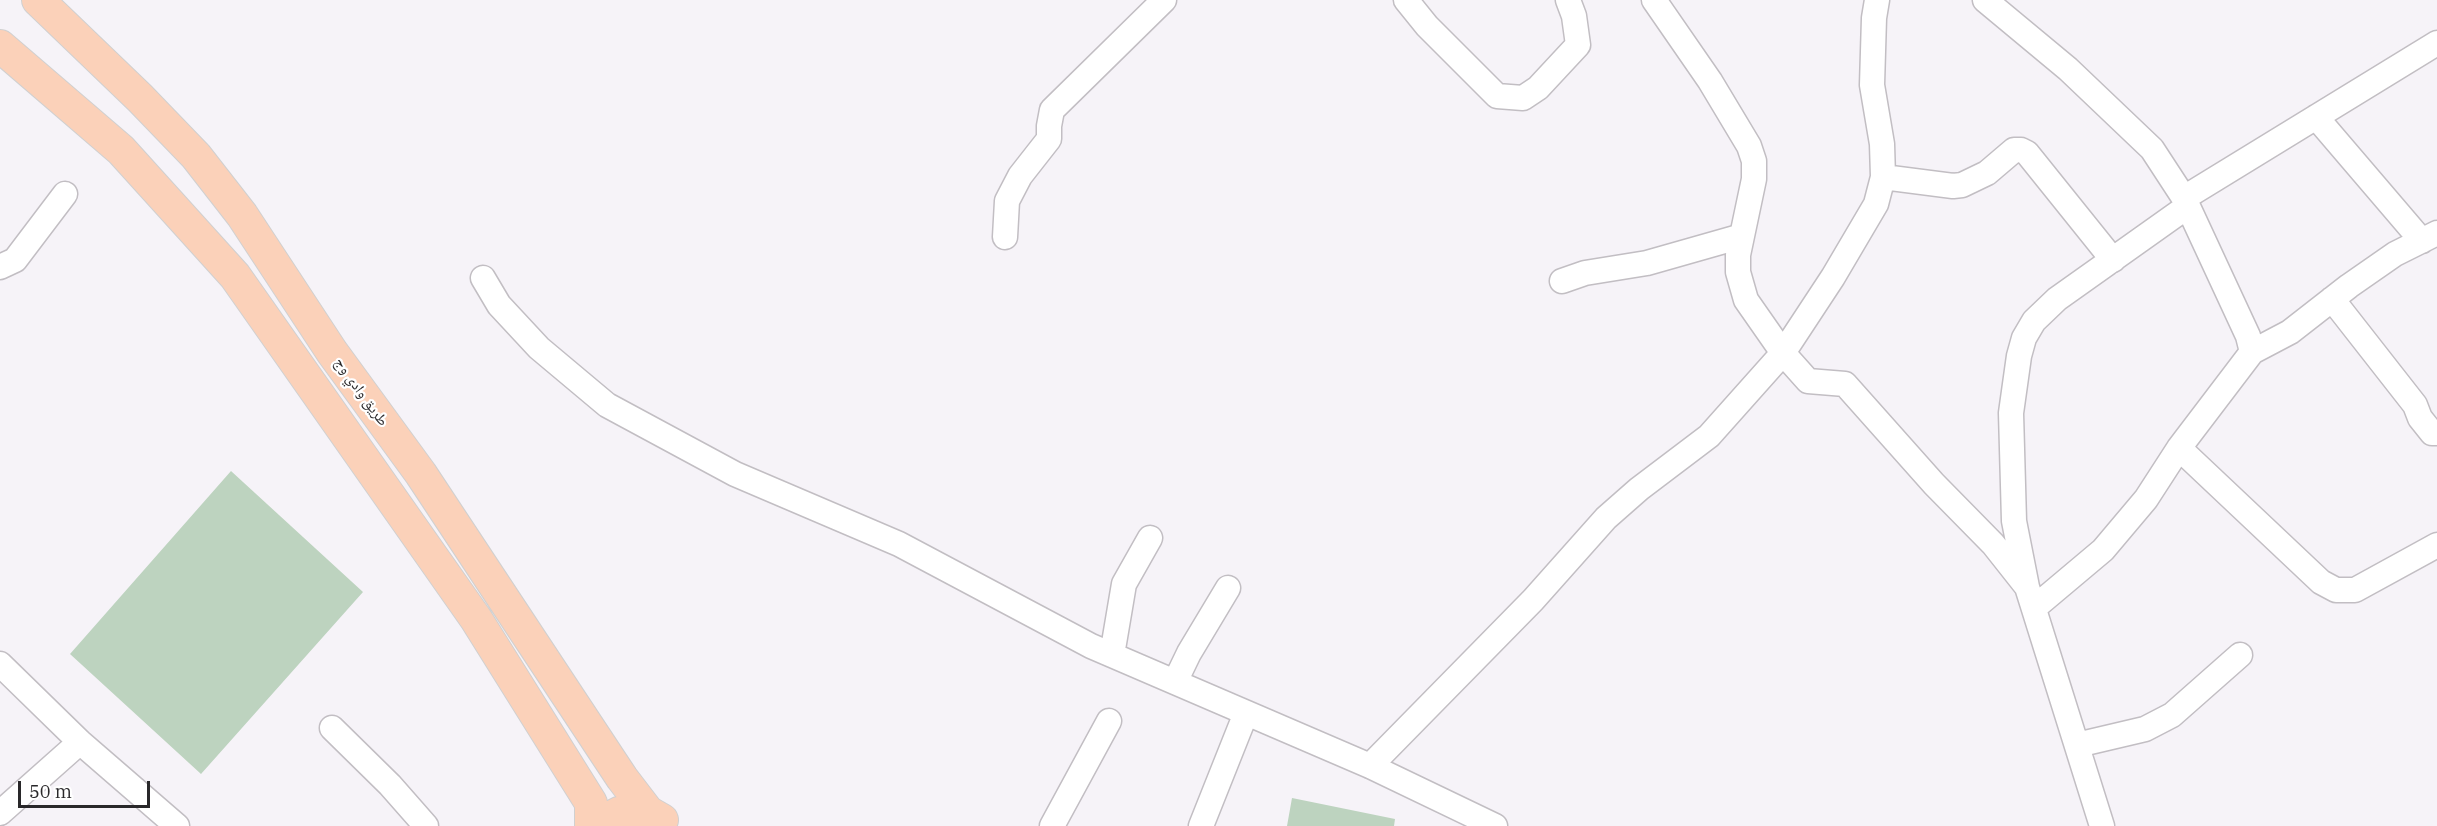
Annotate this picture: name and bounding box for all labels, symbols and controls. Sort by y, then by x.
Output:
street label: طريق وادي وج [330,354,392,430]
scale bar [21,769,153,807]
text: 50 m [29,780,72,803]

